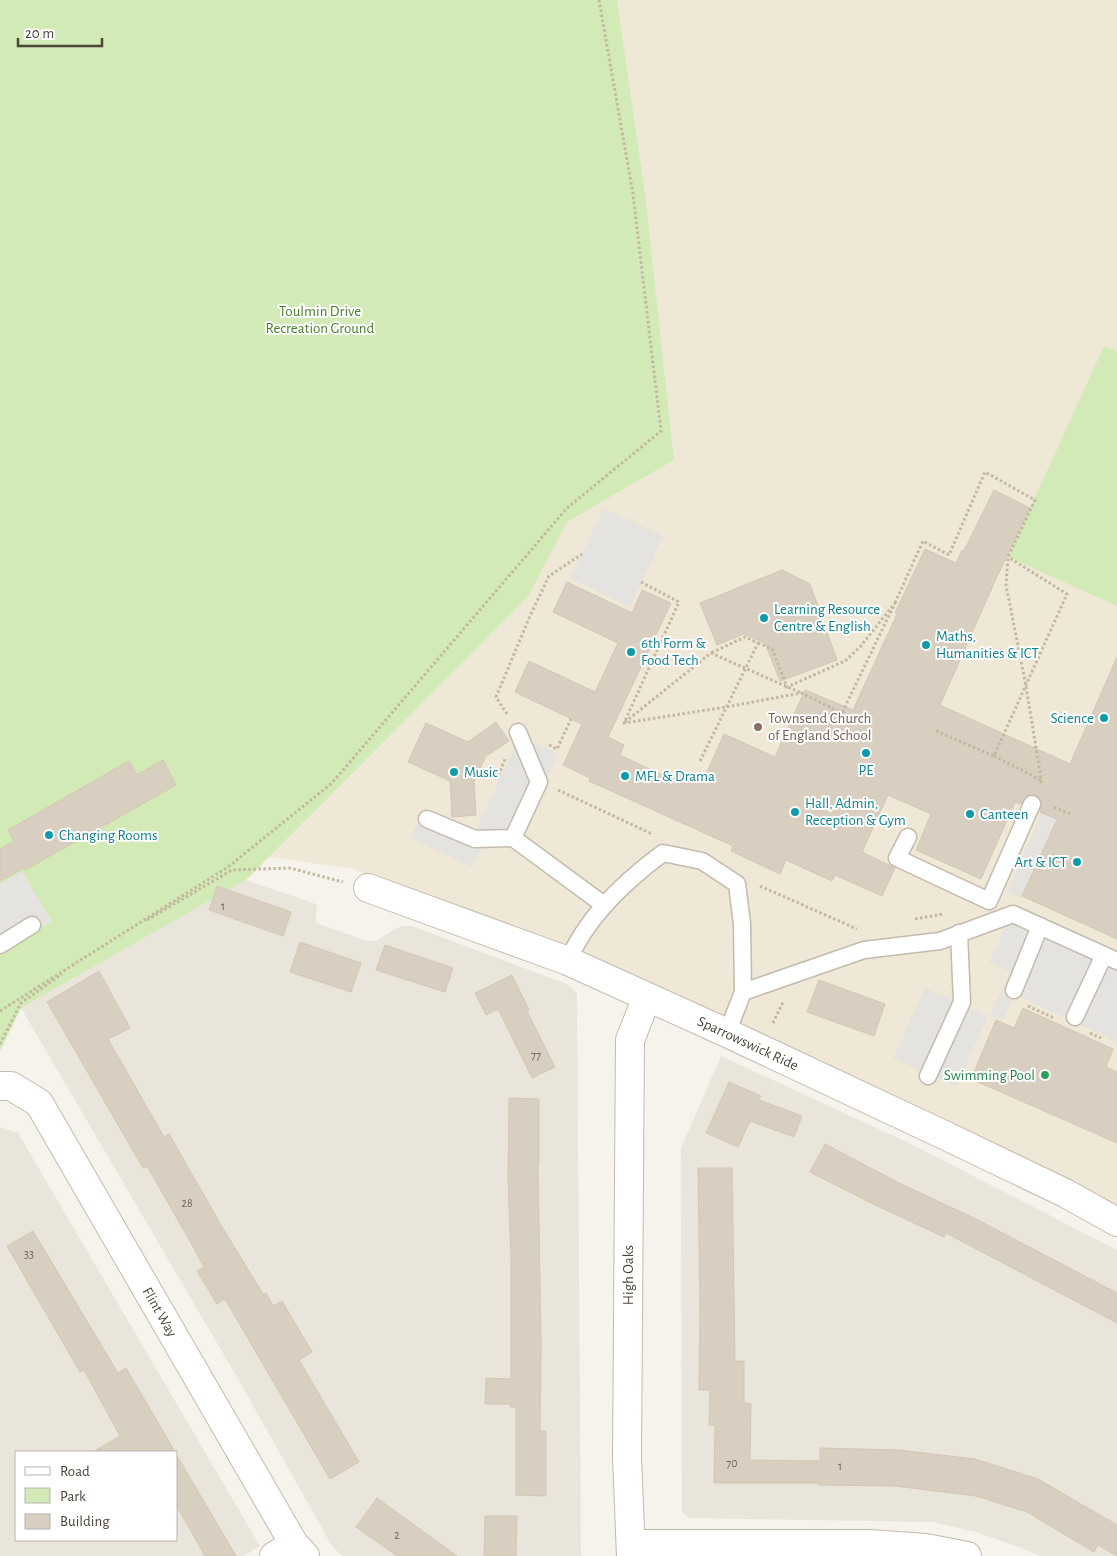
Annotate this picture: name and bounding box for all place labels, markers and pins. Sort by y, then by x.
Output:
place label: Learning Resource Centre & English [774,602,880,634]
marker: Learning Resource Centre & English [758,612,770,624]
place label: Maths, Humanities & ICT [936,629,1040,661]
place label: 6th Form & Food Tech [641,636,707,668]
marker: Maths, Humanities & ICT [920,639,932,651]
marker: 6th Form & Food Tech [625,646,637,658]
place label: Townsend Church of England School [768,711,871,743]
place label: Science [1050,711,1094,726]
marker: Science [1098,712,1110,724]
marker: Townsend Church of England School [752,721,764,733]
marker: PE [860,747,872,759]
place label: PE [858,763,874,778]
place label: Music [464,765,498,780]
marker: Music [448,766,460,778]
place label: MFL & Drama [635,769,715,784]
marker: MFL & Drama [619,770,631,782]
place label: Hall, Admin, Reception & Gym [805,796,906,828]
marker: Hall, Admin, Reception & Gym [789,806,801,818]
place label: Canteen [980,807,1028,822]
marker: Canteen [964,808,976,820]
place label: Changing Rooms [59,828,158,843]
marker: Changing Rooms [43,829,55,841]
place label: Art & ICT [1015,855,1068,870]
marker: Art & ICT [1071,856,1083,868]
place label: Swimming Pool [944,1068,1035,1083]
marker: Swimming Pool [1039,1069,1051,1081]

